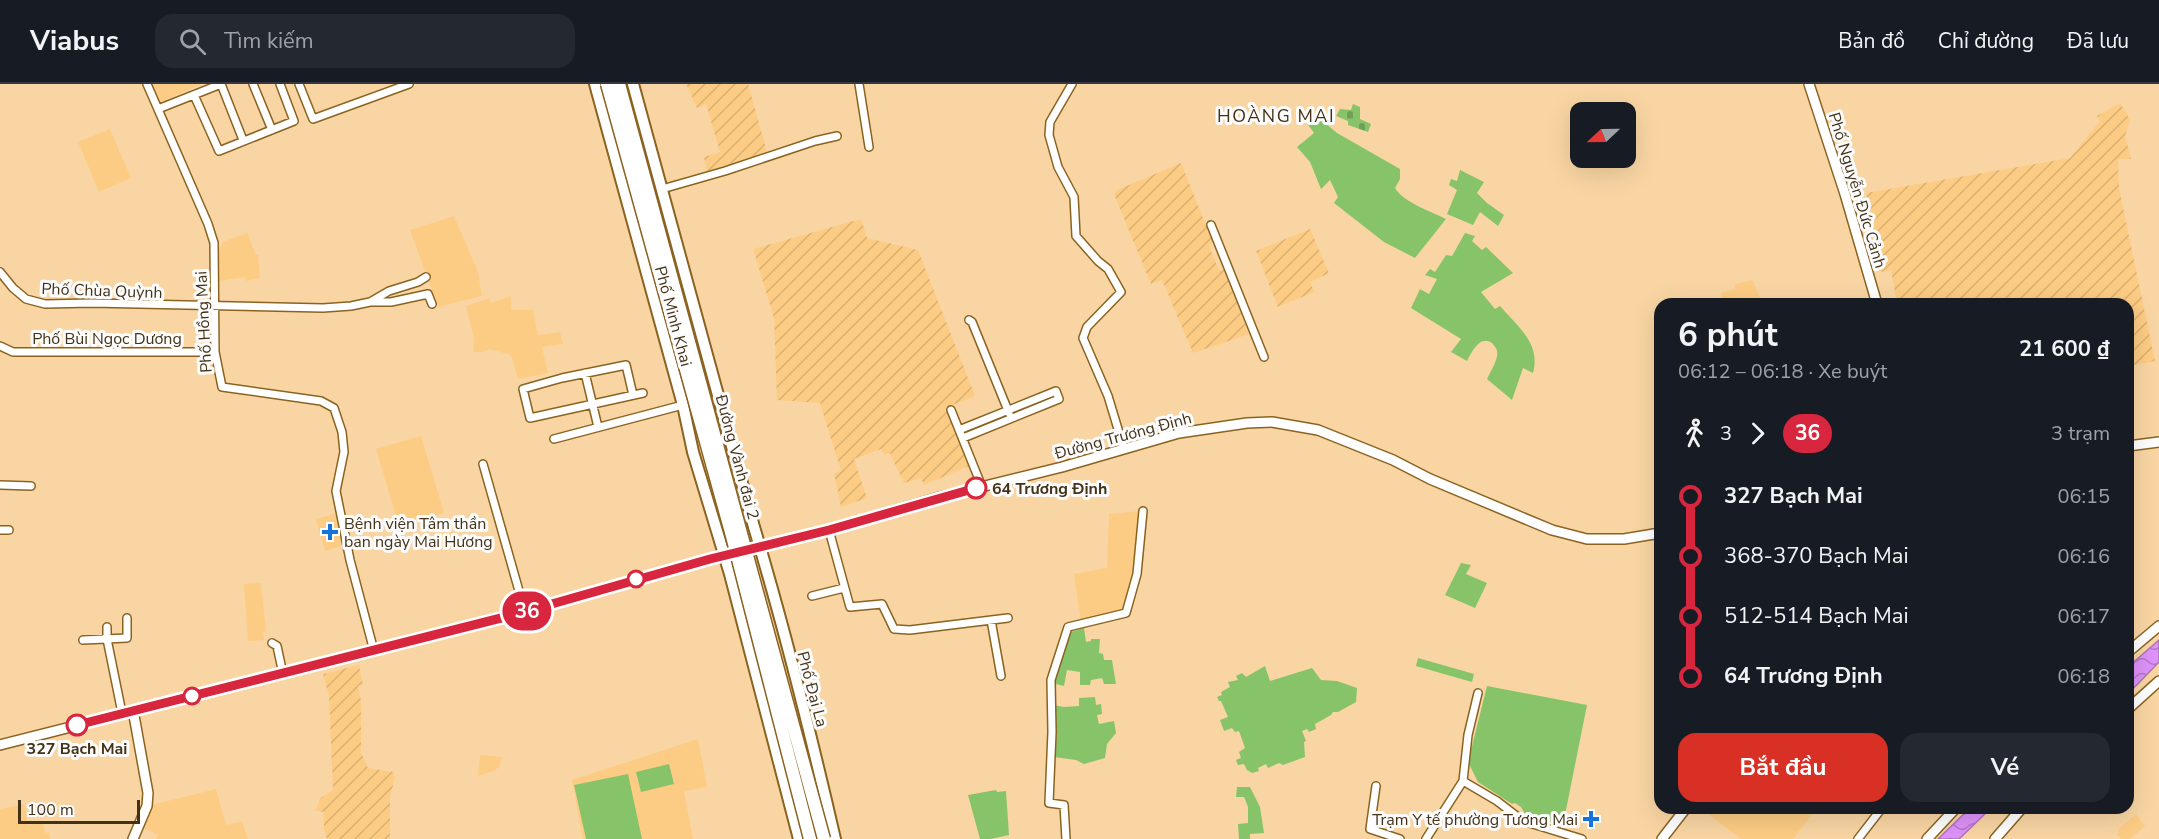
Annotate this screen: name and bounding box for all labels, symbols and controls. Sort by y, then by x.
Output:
search box [155,14,575,68]
text: Viabus [30,22,119,60]
icon: search [176,25,209,58]
text: Tìm kiếm [224,26,314,56]
text: Bản đồ [1838,27,1905,55]
text: Chỉ đường [1938,27,2034,55]
text: Đã lưu [2067,27,2129,55]
north arrow [1570,102,1636,168]
map controls [1570,102,1636,168]
district label: HOÀNG MAI [1217,104,1335,128]
street label: Phố Nguyễn Đức Cảnh [1823,110,1891,271]
street label: Phố Minh Khai [649,264,697,369]
street label: Phố Hồng Mai [190,271,218,373]
street label: Phố Chùa Quỳnh [41,278,163,304]
text: 6 phút [1678,313,1778,358]
street label: Phố Bùi Ngọc Dương [32,328,182,350]
text: 21 600 ₫ [2019,334,2110,364]
text: 06:12 – 06:18 · Xe buýt [1678,358,1887,385]
street label: Đường Vành đai 2 [710,391,764,522]
street label: Đường Trương Định [1052,407,1194,465]
icon: walk [1678,417,1711,450]
icon: forward [1741,417,1774,450]
text: 36 [1795,419,1820,447]
text: 3 [1720,420,1732,447]
text: 3 trạm [2051,420,2110,447]
marker: 64 Trương Định [965,477,987,499]
place label: 64 Trương Định [992,478,1107,500]
text: 327 Bạch Mai [1724,481,1863,511]
text: 06:15 [2057,483,2110,510]
place label: Bệnh viện Tâm thần ban ngày Mai Hương [344,513,493,553]
marker: Bệnh viện Tâm thần ban ngày Mai Hương [321,523,339,541]
text: 368-370 Bạch Mai [1724,541,1909,571]
text: 06:16 [2057,543,2110,570]
unlabelled marker [627,570,645,588]
line badge: 36 [500,592,554,630]
text: 36 [514,597,540,625]
text: 512-514 Bạch Mai [1724,601,1909,631]
text: 06:17 [2057,603,2110,630]
street label: Phố Đại La [791,649,833,730]
text: 64 Trương Định [1724,661,1883,691]
text: 06:18 [2057,663,2110,690]
unlabelled marker [183,687,201,705]
marker: 327 Bạch Mai [66,714,88,736]
button: Bắt đầu [1678,733,1888,802]
button: Vé [1900,733,2110,802]
place label: 327 Bạch Mai [27,738,127,760]
scale bar [18,797,140,824]
text: 100 m [27,799,74,821]
place label: Trạm Y tế phường Tương Mai [1372,809,1578,831]
marker: Trạm Y tế phường Tương Mai [1582,810,1600,828]

